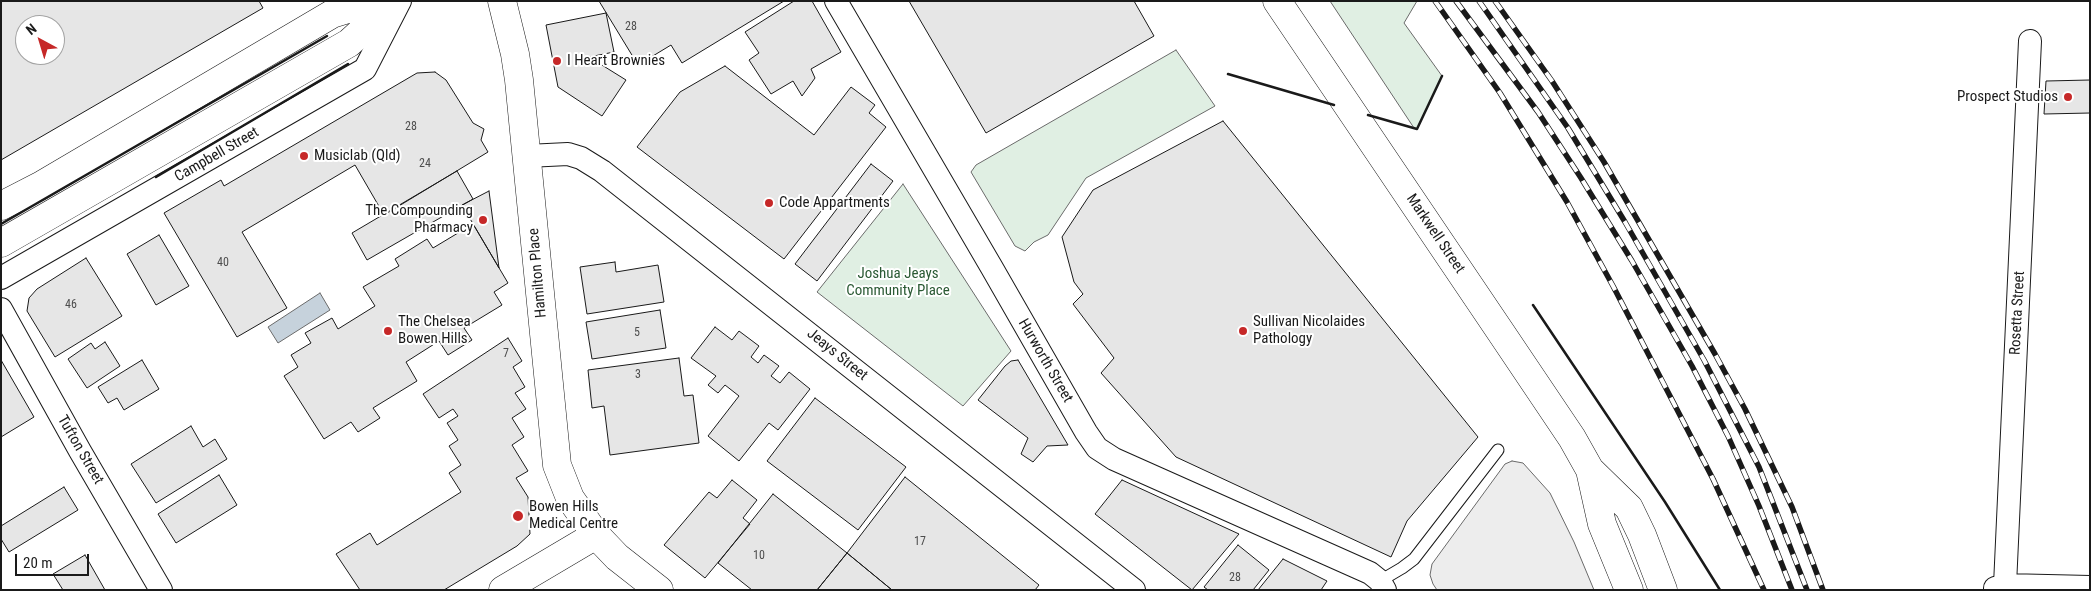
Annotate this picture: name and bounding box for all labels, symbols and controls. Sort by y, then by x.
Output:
north arrow [15,15,65,65]
text: N [23,20,40,38]
house number: 28 [625,20,637,34]
place label: I Heart Brownies [567,52,665,70]
marker: I Heart Brownies [551,55,563,67]
place label: Prospect Studios [1957,88,2058,106]
marker: Prospect Studios [2062,91,2074,103]
house number: 28 [405,120,417,134]
street label: Campbell Street [172,124,262,186]
place label: Musiclab (Qld) [314,147,401,165]
marker: Musiclab (Qld) [298,150,310,162]
house number: 24 [419,157,431,171]
street label: Markwell Street [1402,191,1468,277]
place label: Code Appartments [779,194,890,212]
marker: Code Appartments [763,197,775,209]
place label: The Compounding Pharmacy [365,202,473,237]
marker: The Compounding Pharmacy [477,214,489,226]
street label: Hamilton Place [525,227,551,319]
house number: 40 [217,256,229,270]
park label: Joshua Jeays Community Place [846,265,950,300]
street label: Rosetta Street [2007,271,2029,355]
house number: 46 [65,298,77,312]
place label: The Chelsea Bowen Hills [398,313,471,348]
place label: Sullivan Nicolaides Pathology [1253,313,1365,348]
street label: Hurworth Street [1014,316,1076,406]
marker: The Chelsea Bowen Hills [382,325,394,337]
street label: Jeays Street [803,325,871,385]
marker: Sullivan Nicolaides Pathology [1237,325,1249,337]
house number: 5 [634,326,640,340]
house number: 7 [503,347,509,361]
house number: 3 [635,368,641,382]
street label: Tufton Street [53,412,107,488]
place label: Bowen Hills Medical Centre [529,498,618,533]
marker: Bowen Hills Medical Centre [511,509,525,523]
house number: 17 [914,535,926,549]
scale bar [18,544,91,576]
house number: 10 [753,549,765,563]
text: 20 m [23,554,53,572]
house number: 28 [1229,571,1241,585]

